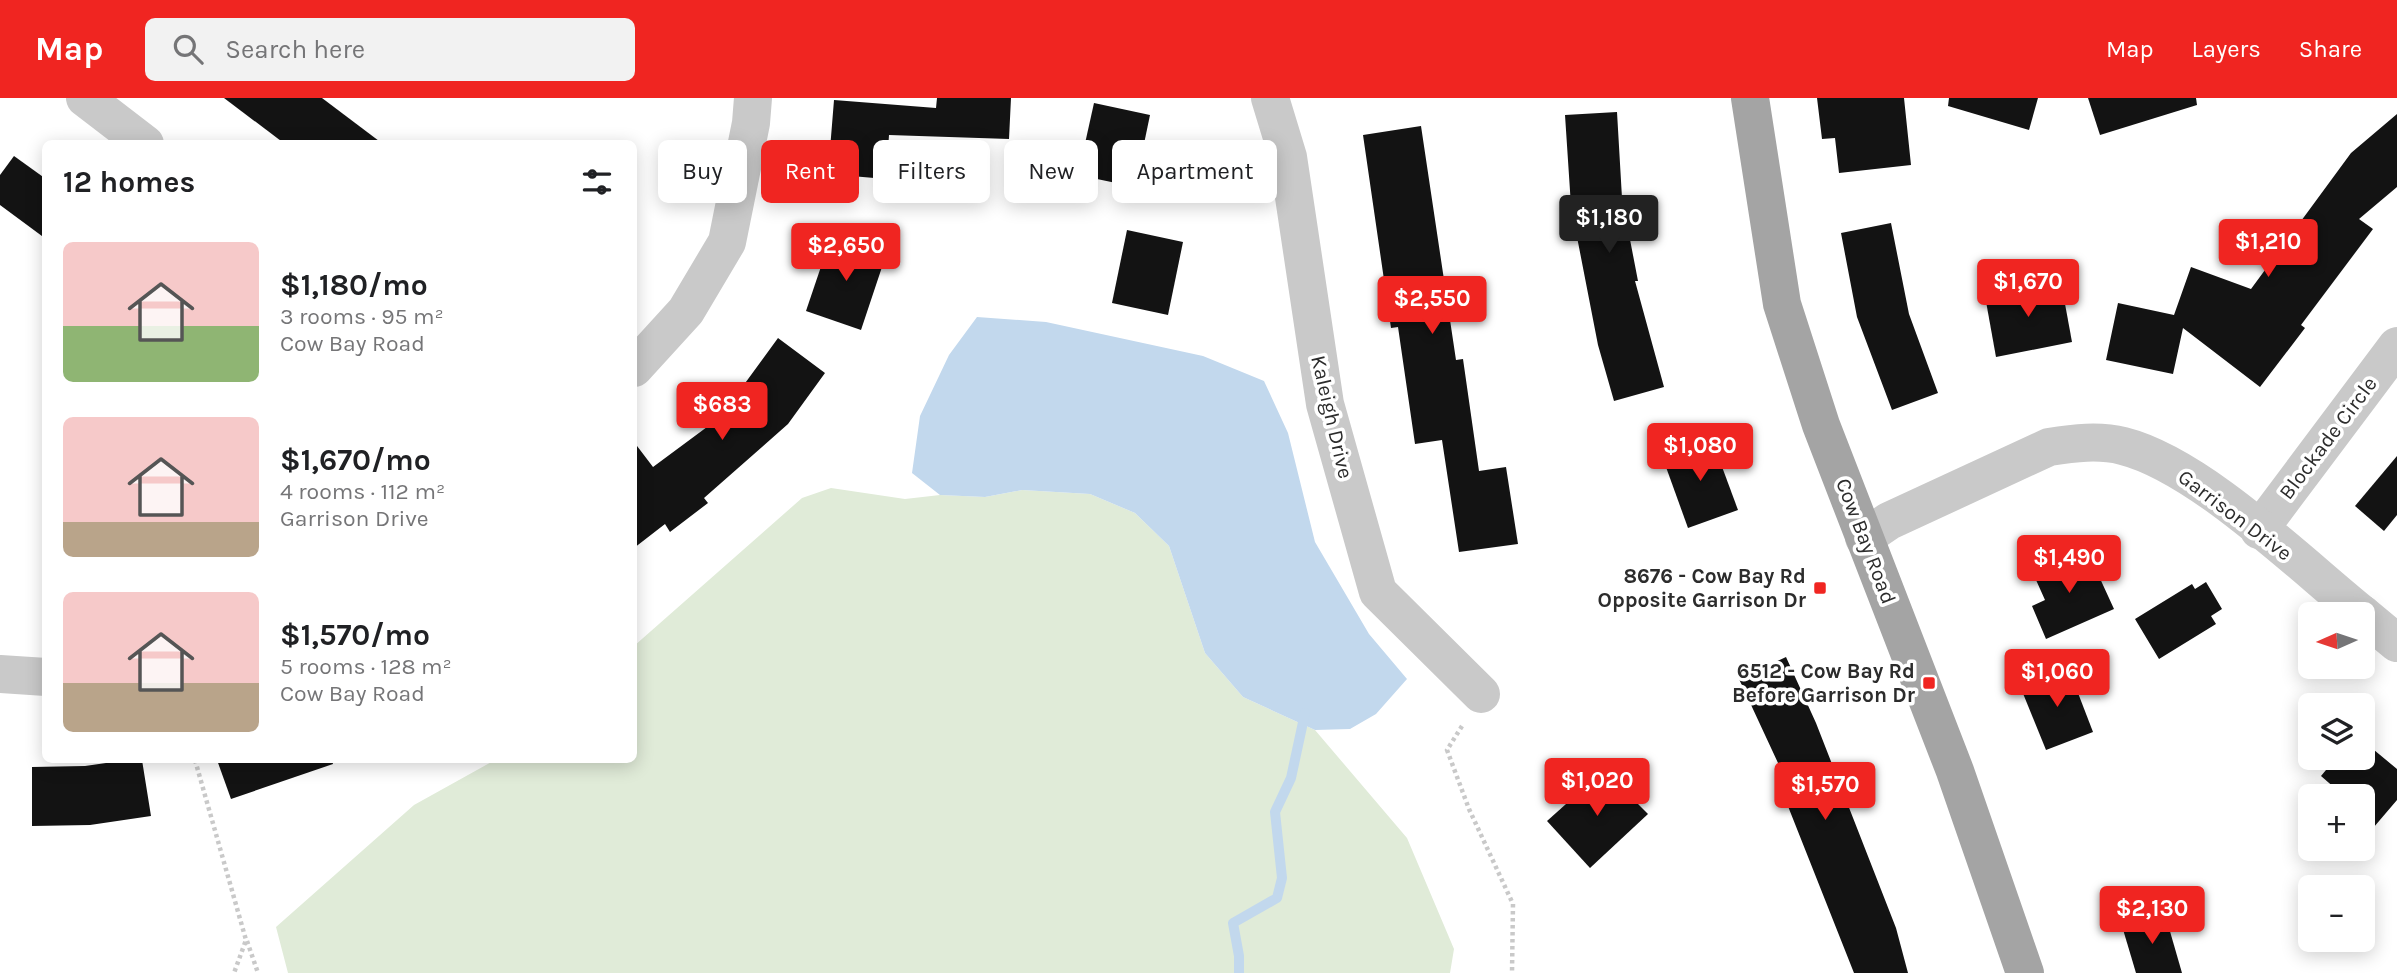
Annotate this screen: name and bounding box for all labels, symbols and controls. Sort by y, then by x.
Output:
search box [145,18,635,81]
text: Map [35,30,103,68]
icon: search [169,30,207,68]
text: Search here [225,34,365,65]
text: Map [2106,35,2154,63]
text: Layers [2192,35,2261,63]
text: Share [2299,35,2362,63]
chip: Buy [658,140,747,203]
chip: Rent [761,140,859,203]
chip: Filters [873,140,990,203]
chip: New [1004,140,1098,203]
chip: Apartment [1112,140,1277,203]
icon: filters [578,163,616,201]
text: 12 homes [63,164,195,200]
pin: $1,180 [1552,195,1666,255]
text: $1,180 [1575,204,1643,231]
pin: $1,210 [2211,220,2325,279]
pin: $2,650 [789,223,903,283]
text: $1,210 [2235,228,2301,255]
text: $2,650 [807,232,885,259]
pin: $1,670 [1971,260,2085,319]
text: $1,180/mo [280,267,428,303]
text: $1,670 [1993,268,2063,295]
icon: home [119,270,203,354]
pin: $2,550 [1375,276,1489,336]
text: $2,550 [1394,285,1470,312]
text: 3 rooms · 95 m² [280,303,444,330]
text: Cow Bay Road [280,330,425,357]
street label: Kaleigh Drive [1306,353,1358,481]
street label: Blockade Circle [2274,372,2382,504]
pin: $683 [681,382,763,442]
text: $683 [693,391,751,418]
pin: $1,080 [1643,424,1757,483]
text: $1,080 [1663,432,1737,459]
text: $1,670/mo [280,442,431,478]
icon: home [119,445,203,529]
street label: Garrison Drive [2174,465,2296,565]
street label: Cow Bay Road [1831,475,1901,607]
text: 4 rooms · 112 m² [280,478,445,505]
text: Garrison Drive [280,505,429,532]
pin: $1,490 [2012,536,2126,595]
text: $1,490 [2033,544,2105,571]
place label: 8676 - Cow Bay Rd Opposite Garrison Dr [1598,564,1807,612]
marker: 8676 - Cow Bay Rd Opposite Garrison Dr [1812,580,1828,596]
north arrow [2298,602,2375,679]
map controls [2298,602,2375,952]
text: $1,570/mo [280,617,430,653]
icon: home [119,620,203,704]
pin: $1,060 [2000,650,2114,709]
text: 5 rooms · 128 m² [280,653,452,680]
text: $1,060 [2021,658,2093,685]
place label: 6512 - Cow Bay Rd Before Garrison Dr [1732,659,1916,707]
marker: 6512 - Cow Bay Rd Before Garrison Dr [1921,675,1937,691]
text: Cow Bay Road [280,680,425,707]
button: layers [2298,693,2375,770]
pin: $1,020 [1540,758,1654,818]
pin: $1,570 [1768,762,1882,822]
text: $1,020 [1561,767,1633,794]
text: $1,570 [1790,771,1860,798]
button: + [2298,784,2375,861]
button: − [2298,875,2375,952]
pin: $2,130 [2095,886,2209,946]
text: $2,130 [2116,895,2188,922]

